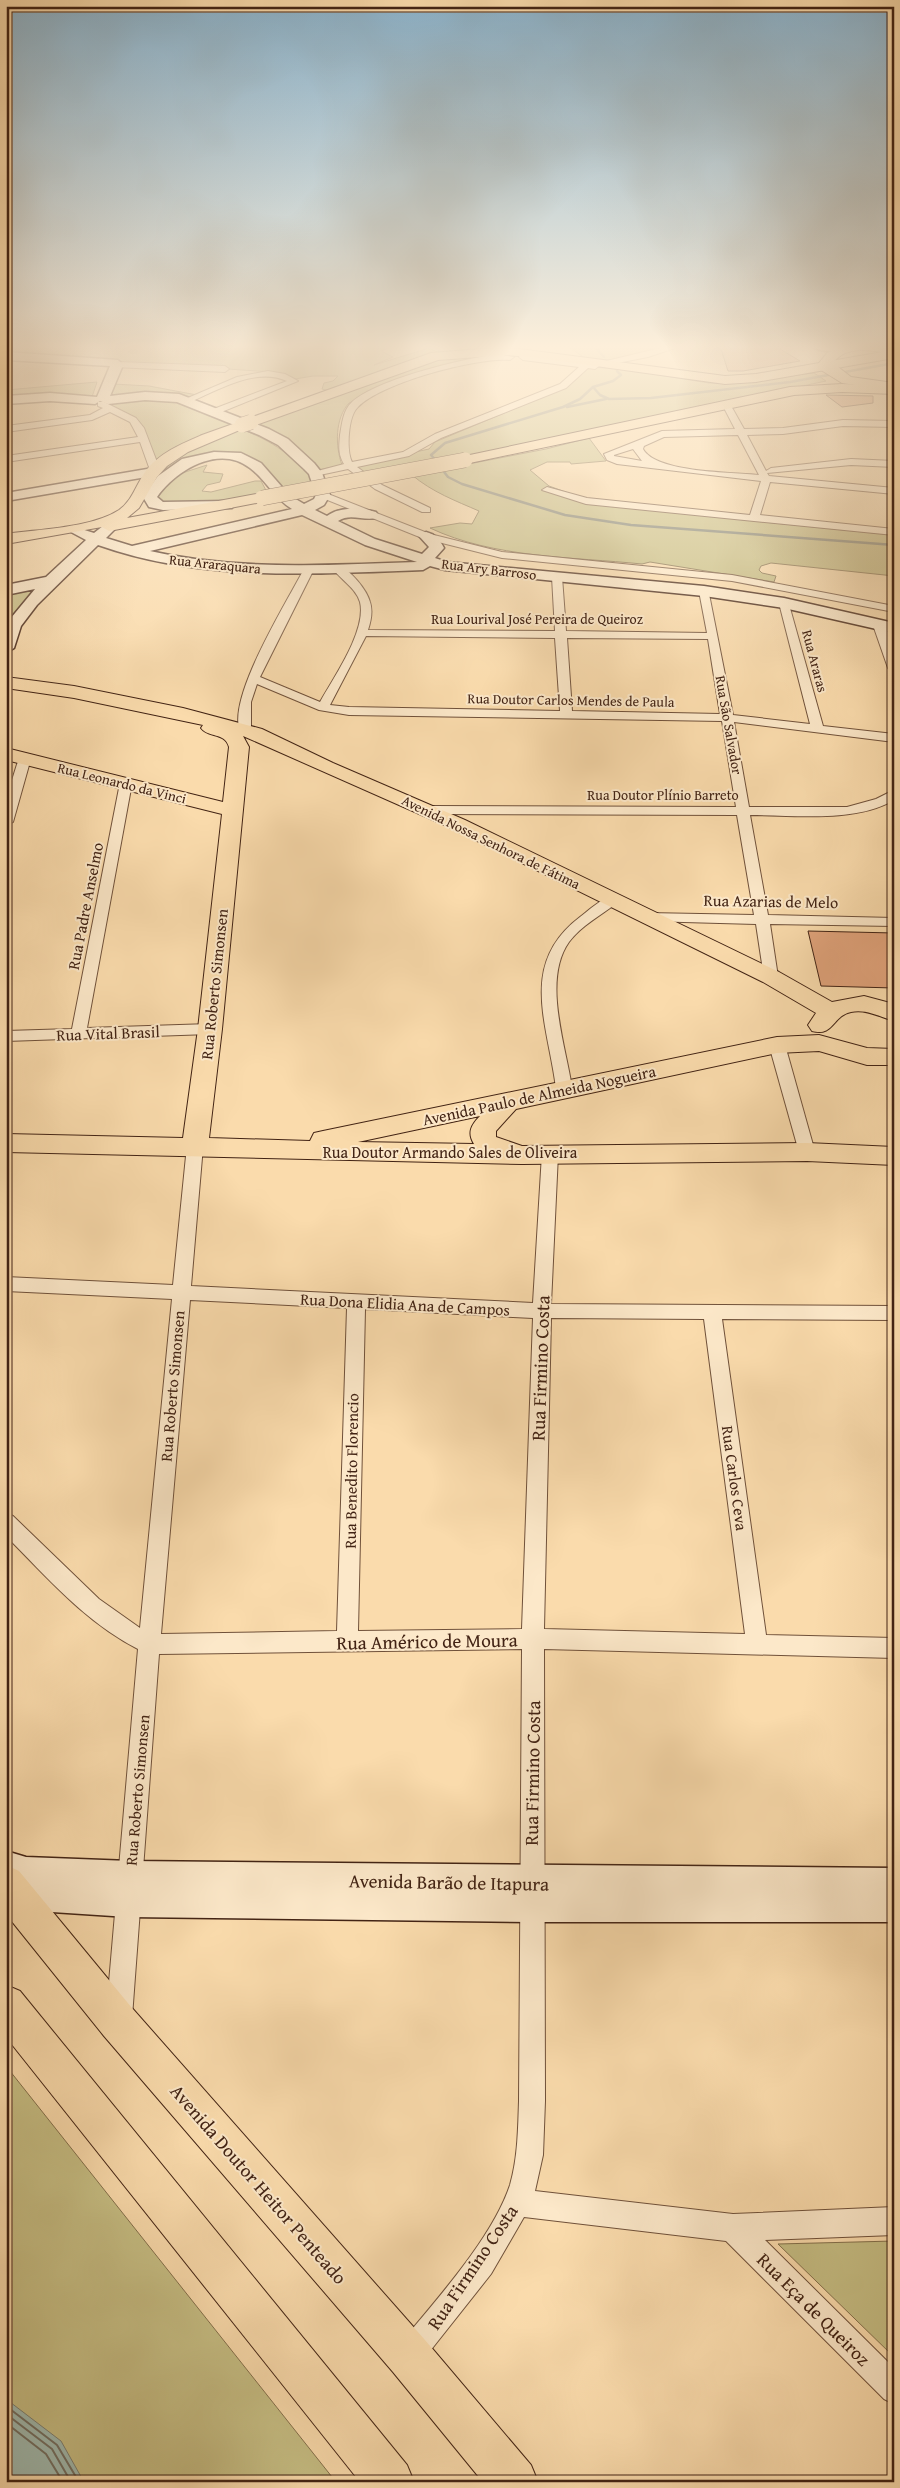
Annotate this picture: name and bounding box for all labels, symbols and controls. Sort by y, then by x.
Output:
street label: Rua Araraquara [168,549,262,579]
street label: Rua Ary Barroso [440,553,538,585]
street label: Rua Lourival José Pereira de Queiroz [431,609,643,629]
street label: Rua Araras [797,628,833,694]
street label: Rua São Salvador [710,674,748,776]
street label: Rua Doutor Carlos Mendes de Paula [467,688,675,712]
street label: Rua Leonardo da Vinci [56,757,188,809]
street label: Rua Doutor Plínio Barreto [587,785,739,805]
street label: Avenida Nossa Senhora de Fátima [398,790,584,894]
street label: Rua Padre Anselmo [61,840,109,972]
street label: Rua Azarias de Melo [704,888,838,914]
street label: Rua Roberto Simonsen [194,907,234,1061]
street label: Rua Vital Brasil [56,1019,161,1047]
street label: Avenida Paulo de Almeida Nogueira [420,1058,658,1131]
street label: Rua Doutor Armando Sales de Oliveira [323,1140,578,1164]
street label: Rua Dona Elidia Ana de Campos [300,1287,510,1321]
street label: Rua Firmino Costa [523,1295,557,1441]
street label: Rua Roberto Simonsen [153,1310,191,1462]
street label: Rua Benedito Florencio [338,1393,364,1549]
street label: Rua Carlos Ceva [716,1424,754,1532]
street label: Rua Américo de Moura [336,1625,518,1657]
street label: Rua Firmino Costa [517,1700,547,1846]
street label: Rua Roberto Simonsen [118,1714,156,1866]
street label: Avenida Barão de Itapura [349,1866,549,1898]
street label: Avenida Doutor Heitor Penteado [164,2078,354,2290]
street label: Rua Firmino Costa [420,2199,524,2335]
street label: Rua Eça de Queiroz [751,2246,877,2372]

